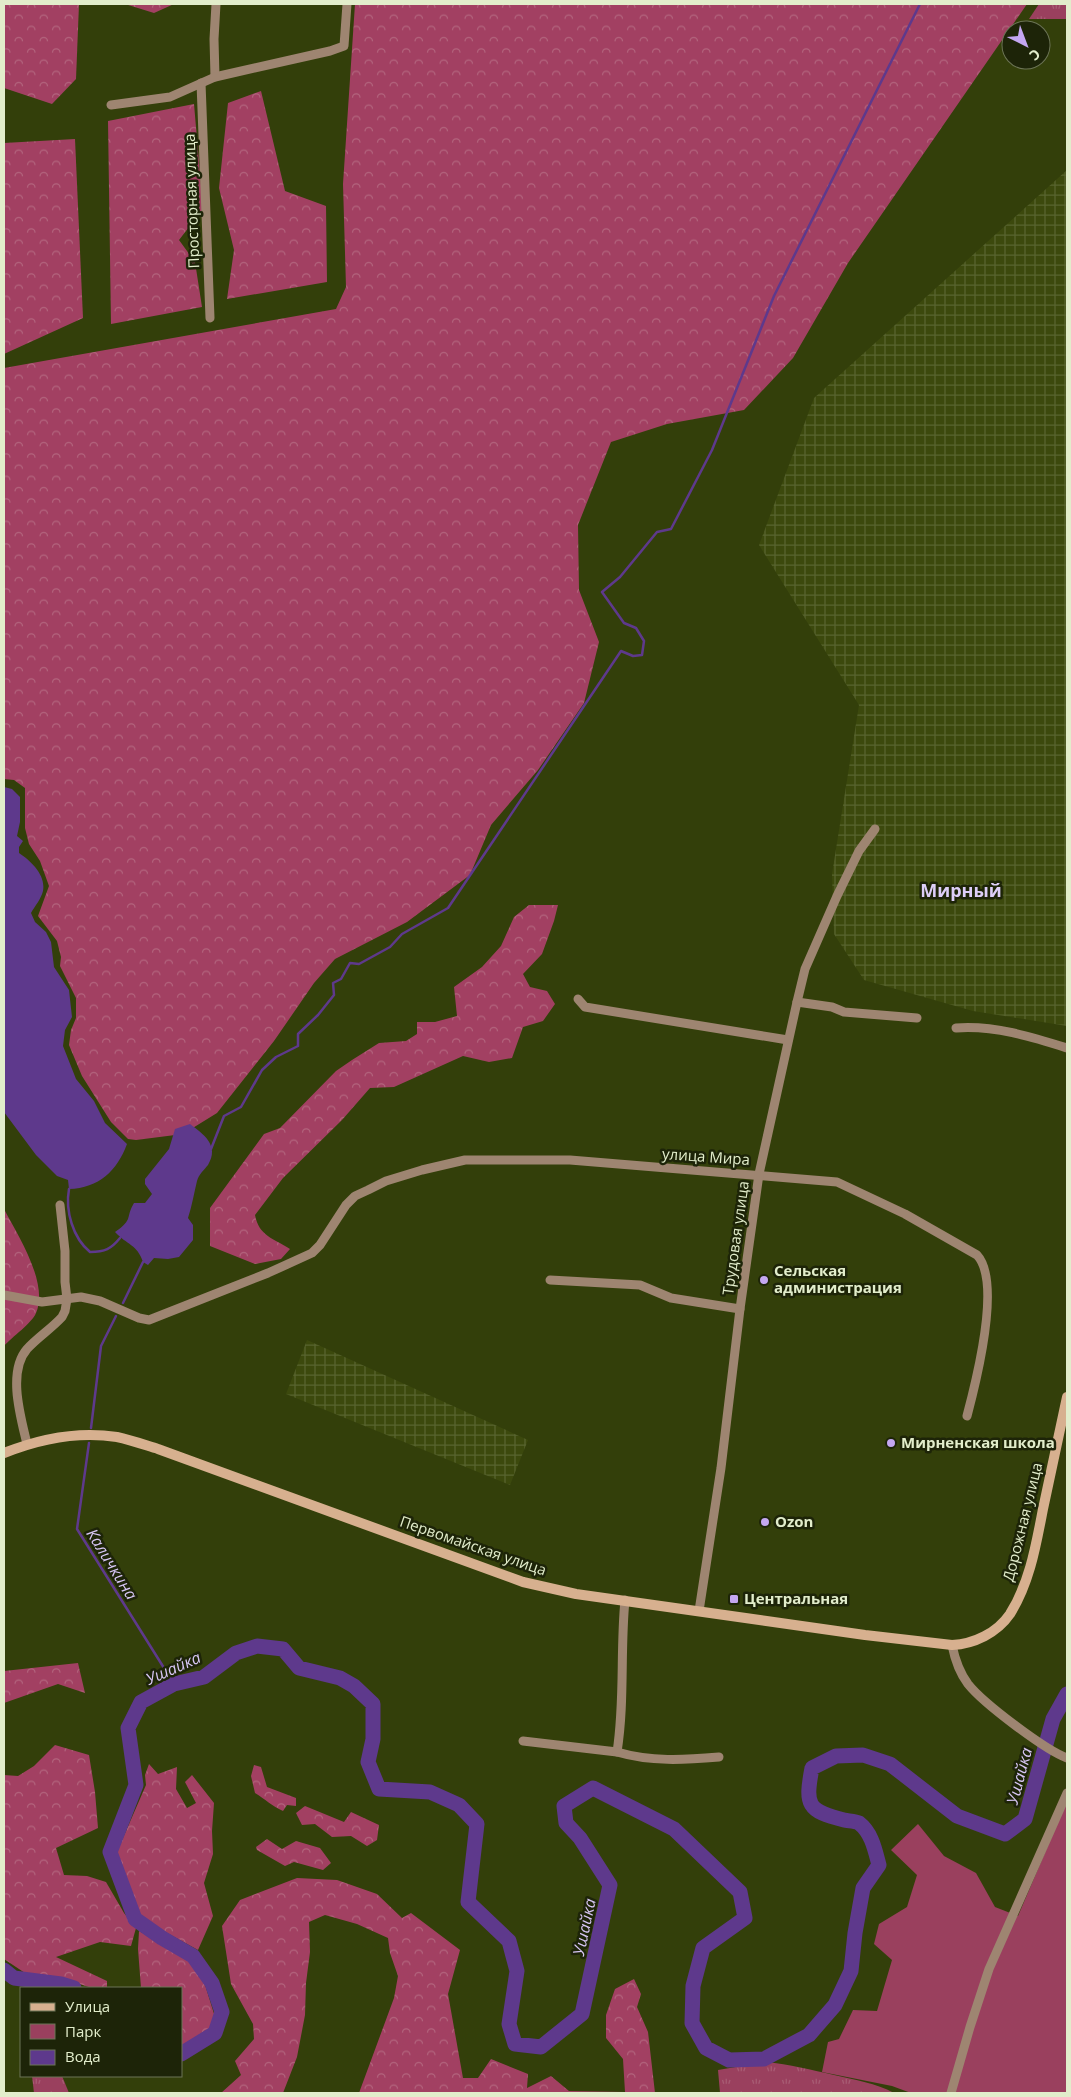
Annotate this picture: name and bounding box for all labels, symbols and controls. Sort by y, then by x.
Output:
north arrow [1001,20,1051,70]
text: С [1025,45,1045,65]
street label: Просторная улица [179,133,203,269]
district label: Мирный [920,878,1002,902]
street label: улица Мира [662,1143,751,1169]
street label: Трудовая улица [717,1179,753,1296]
place label: Сельская администрация [774,1260,902,1297]
marker: Сельская администрация [758,1274,770,1286]
place label: Мирненская школа [901,1432,1055,1452]
marker: Мирненская школа [885,1437,897,1449]
street label: Дорожная улица [998,1460,1046,1583]
street label: Первомайская улица [397,1511,549,1580]
place label: Ozon [775,1511,813,1531]
marker: Ozon [759,1516,771,1528]
water label: Каличкина [81,1524,143,1604]
place label: Центральная [744,1588,848,1608]
marker: Центральная [728,1593,740,1605]
water label: Ушайка [141,1646,204,1690]
water label: Ушайка [1001,1745,1037,1808]
water label: Ушайка [567,1896,601,1959]
legend [20,1987,182,2077]
text: Улица [65,1996,110,2016]
text: Парк [65,2021,101,2041]
text: Вода [65,2046,101,2066]

